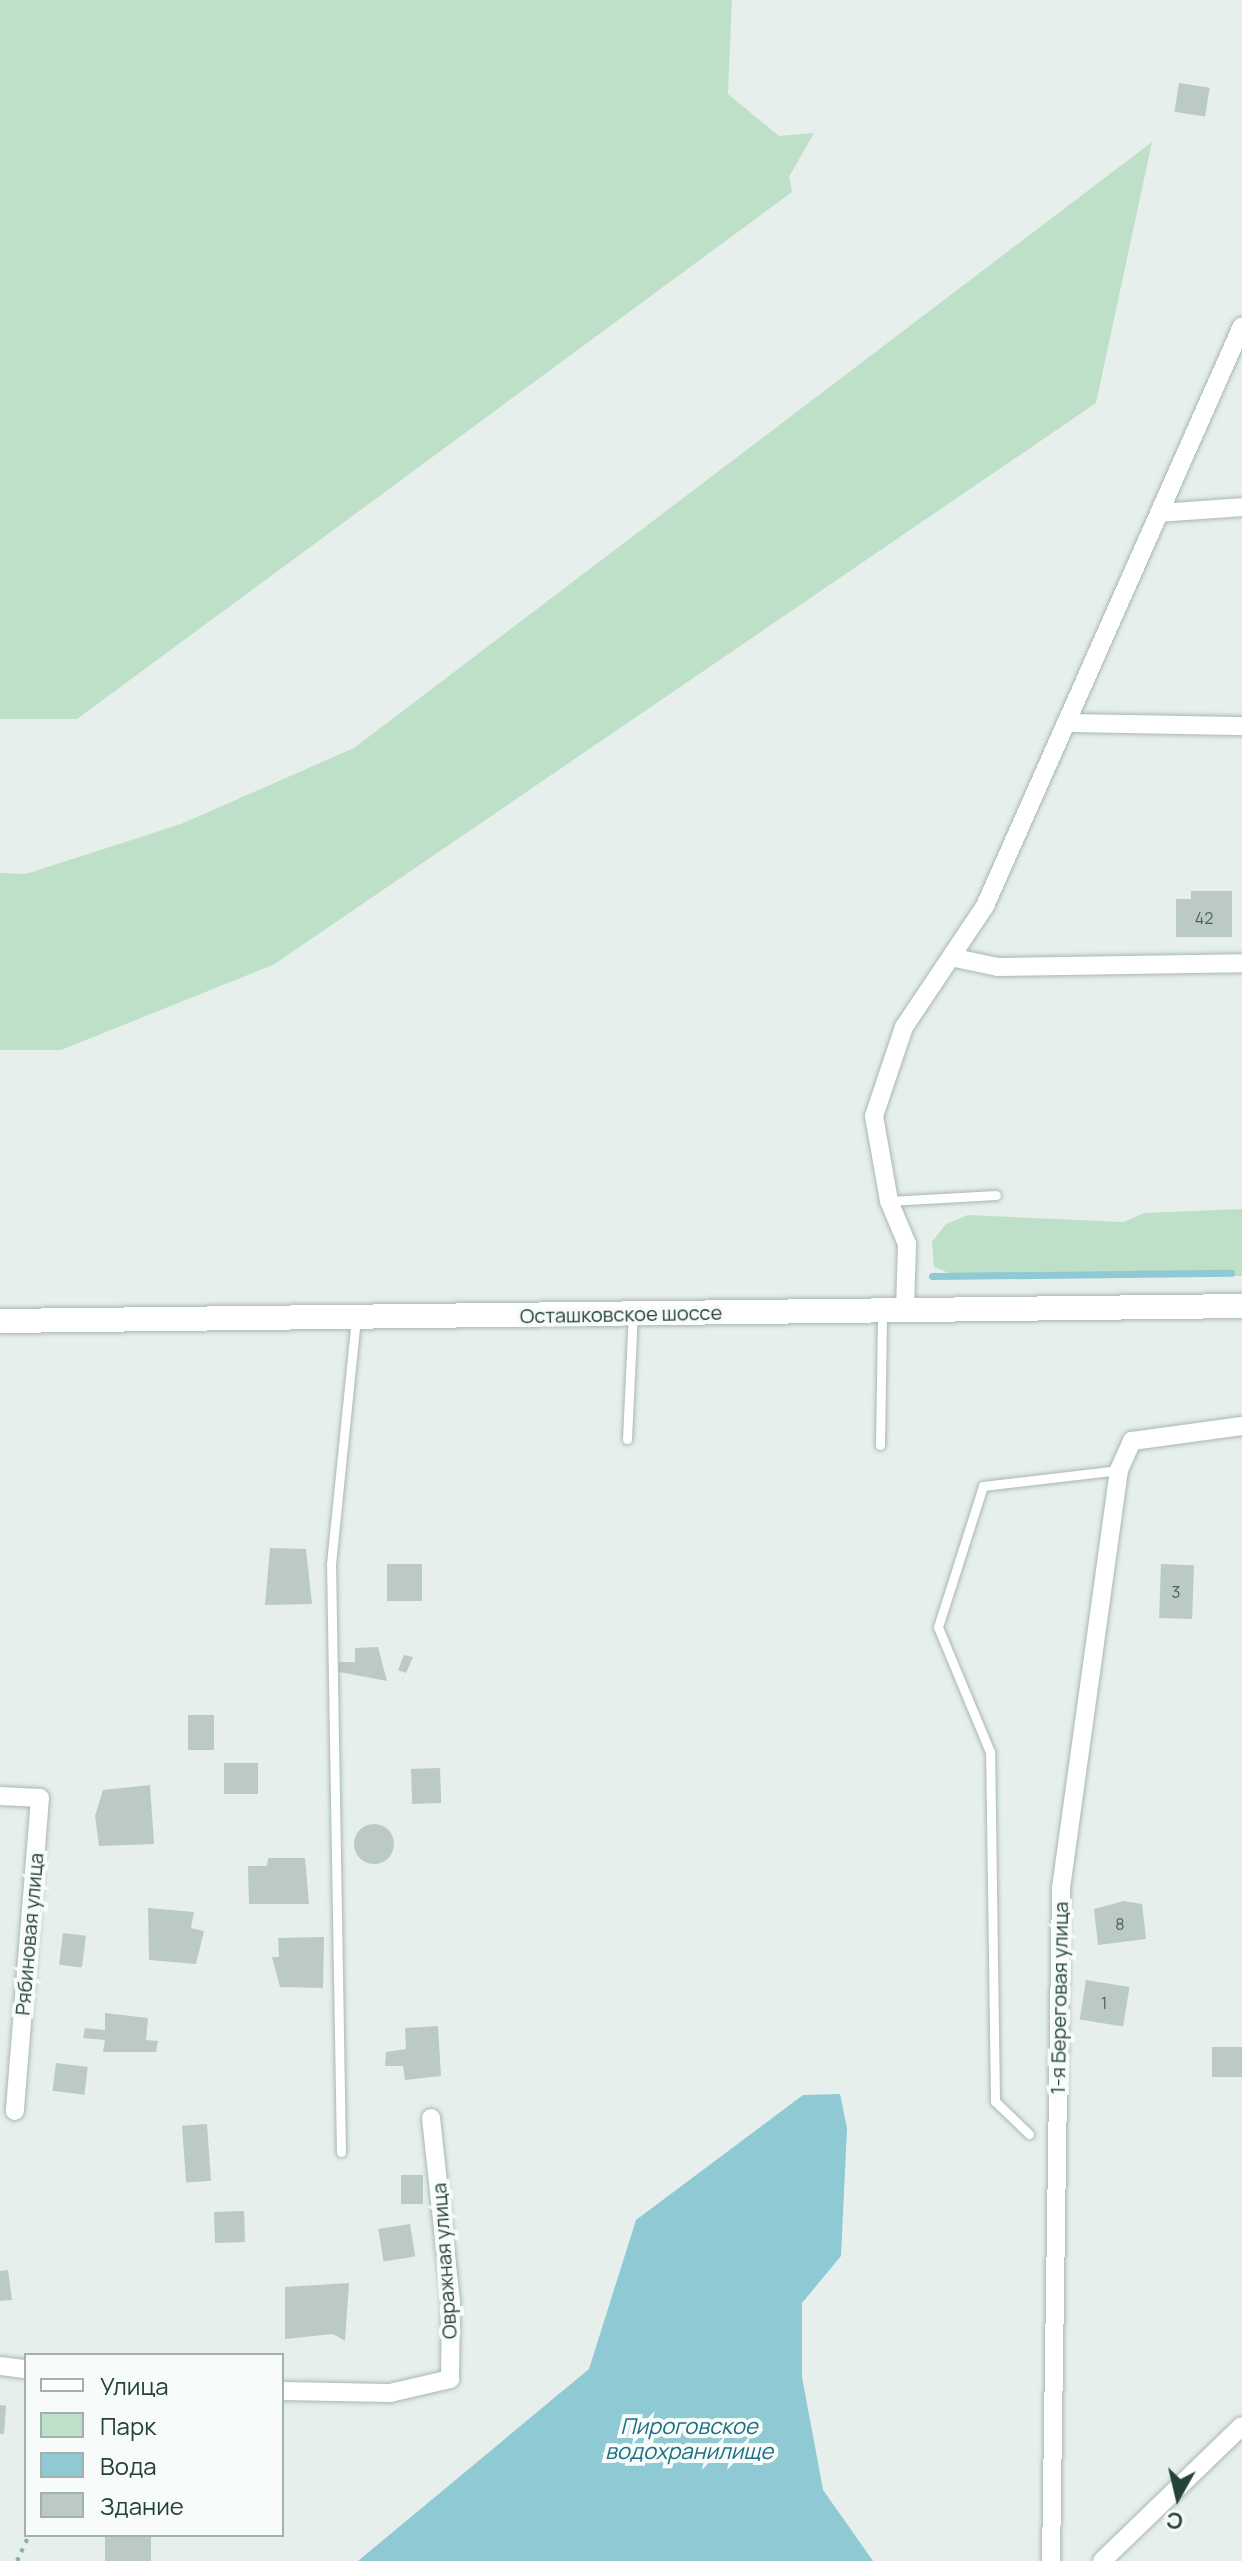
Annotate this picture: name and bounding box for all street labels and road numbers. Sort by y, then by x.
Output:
street label: Осташковское шоссе [520,1300,722,1328]
street label: Рябиновая улица [10,1852,48,2016]
street label: 1-я Береговая улица [1045,1901,1073,2095]
street label: Овражная улица [427,2182,461,2340]

